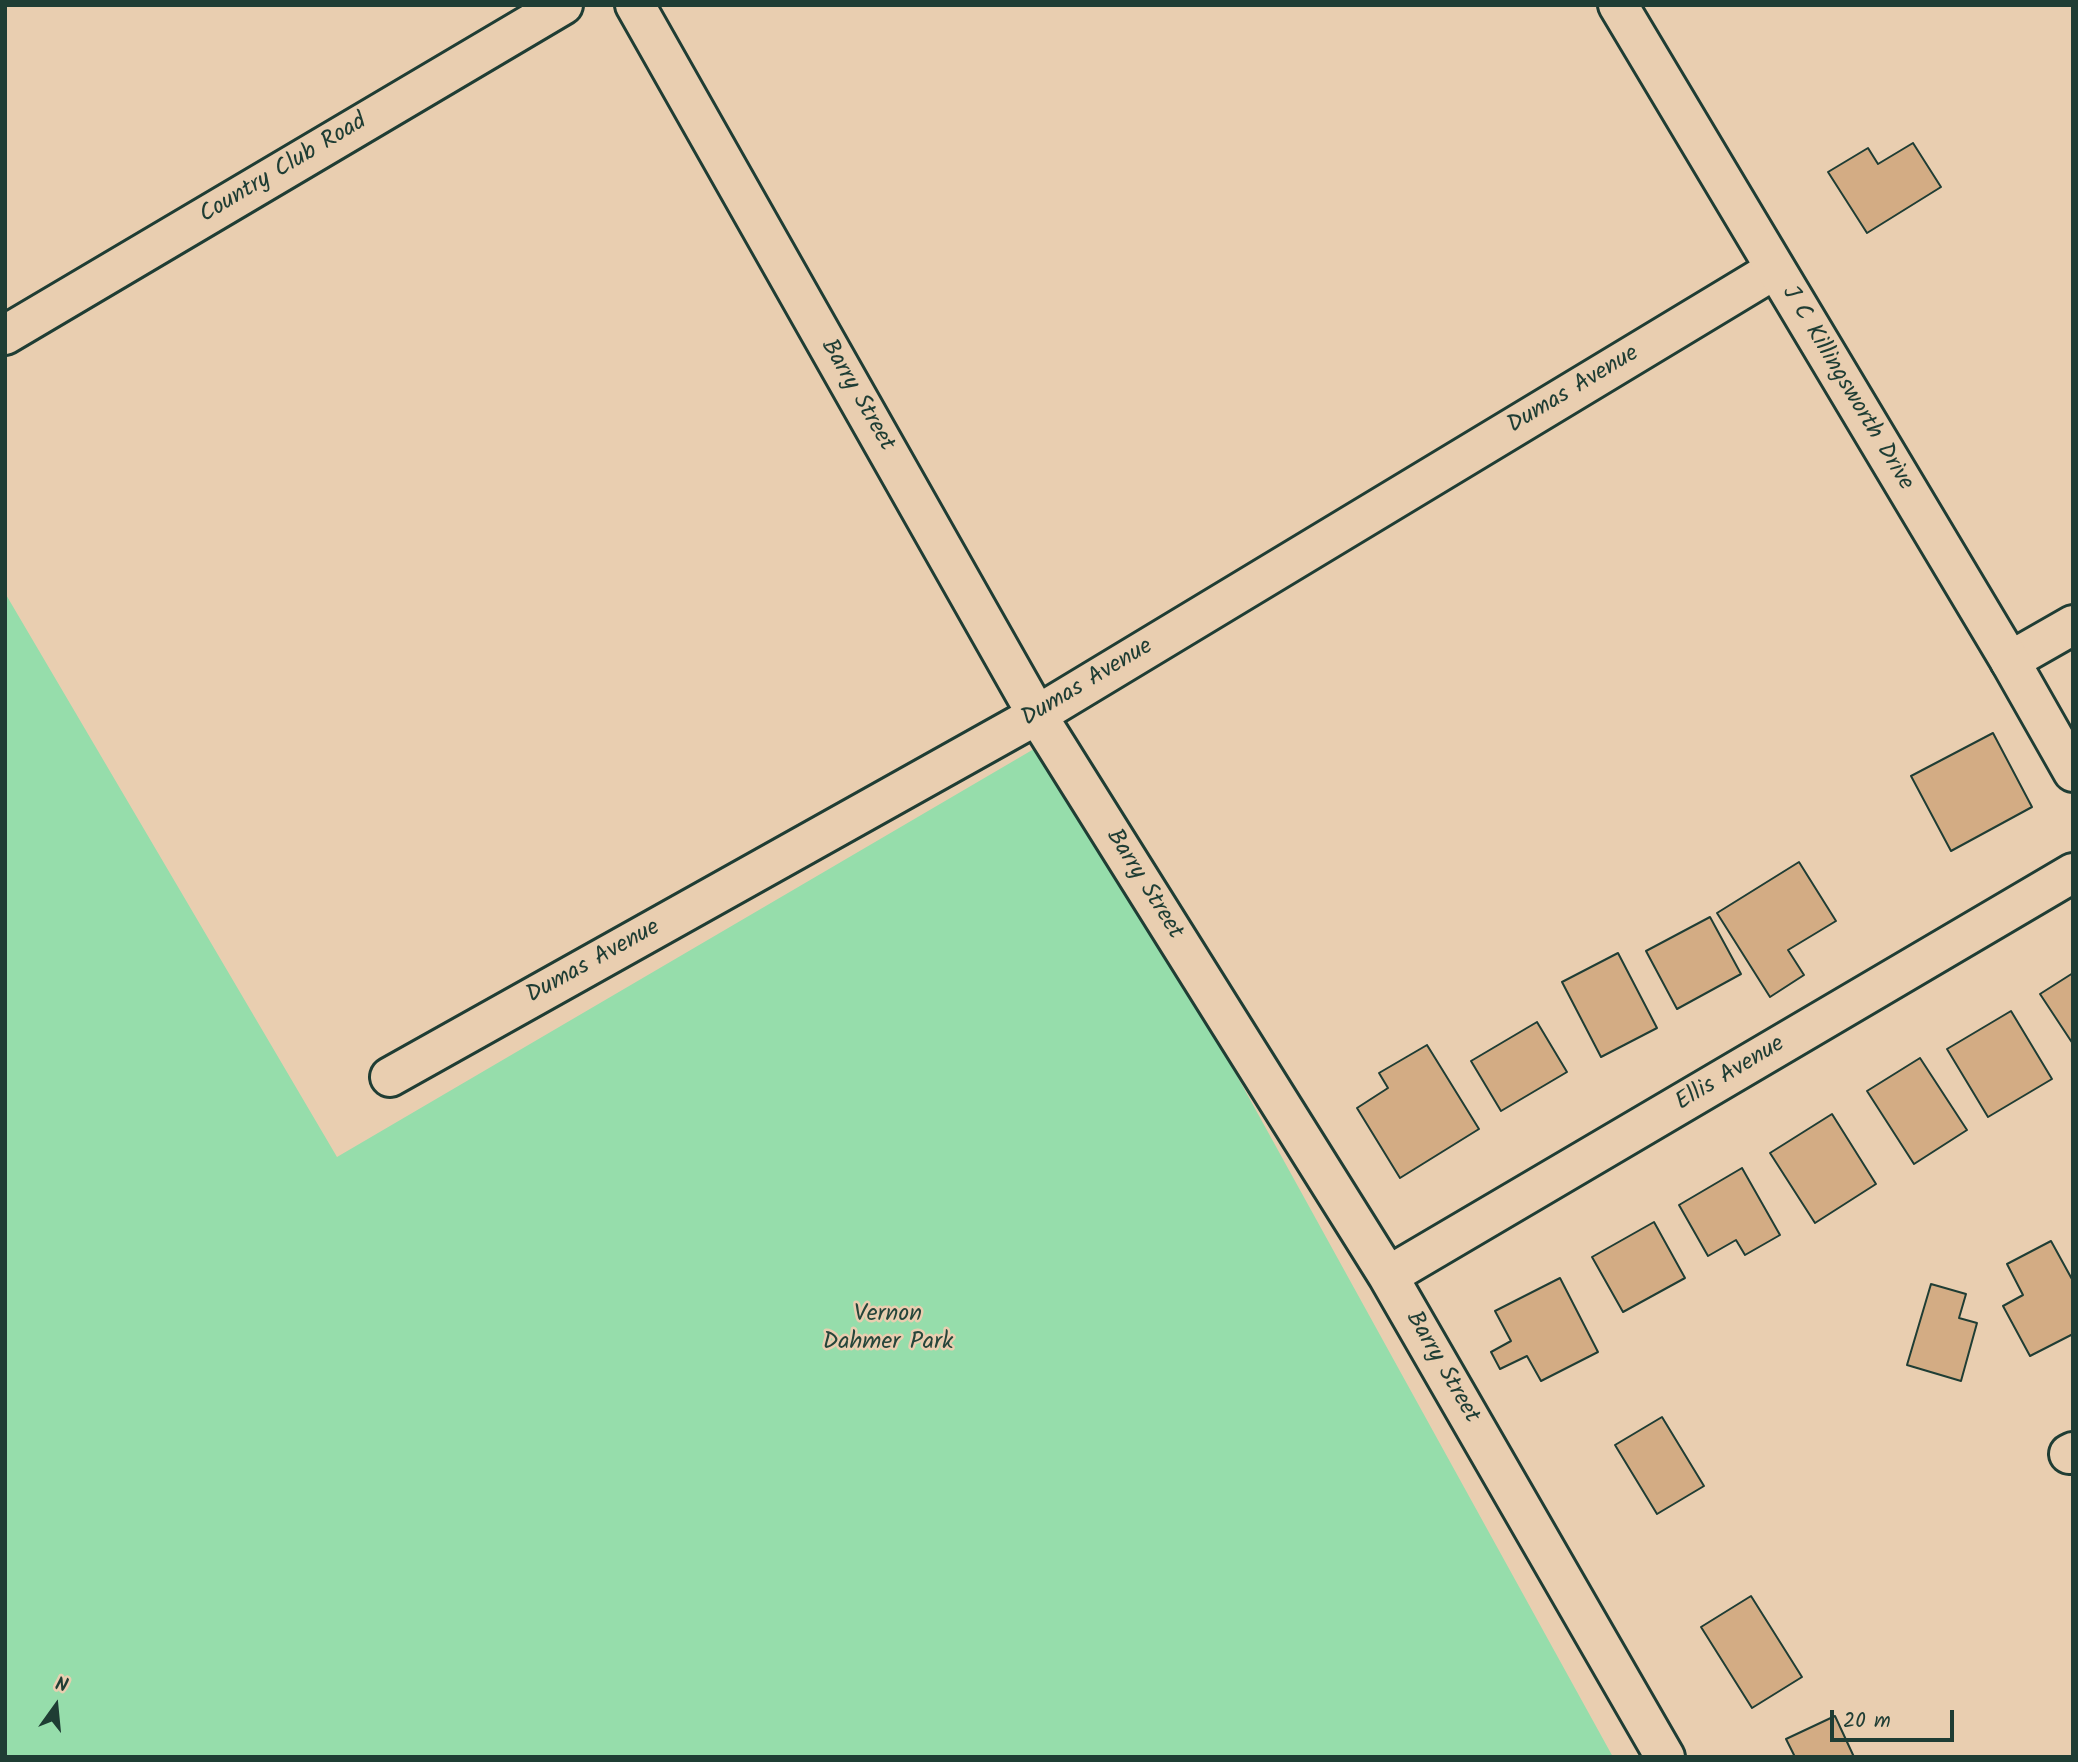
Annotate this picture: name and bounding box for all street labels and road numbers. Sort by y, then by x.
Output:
street label: Country Club Road [195,109,373,231]
street label: J C Killingsworth Drive [1774,282,1918,496]
street label: Barry Street [812,335,900,457]
street label: Dumas Avenue [1503,341,1645,441]
street label: Dumas Avenue [1017,634,1159,734]
street label: Barry Street [1098,825,1188,945]
street label: Dumas Avenue [522,915,666,1011]
street label: Ellis Avenue [1671,1031,1791,1119]
street label: Barry Street [1397,1307,1485,1429]

